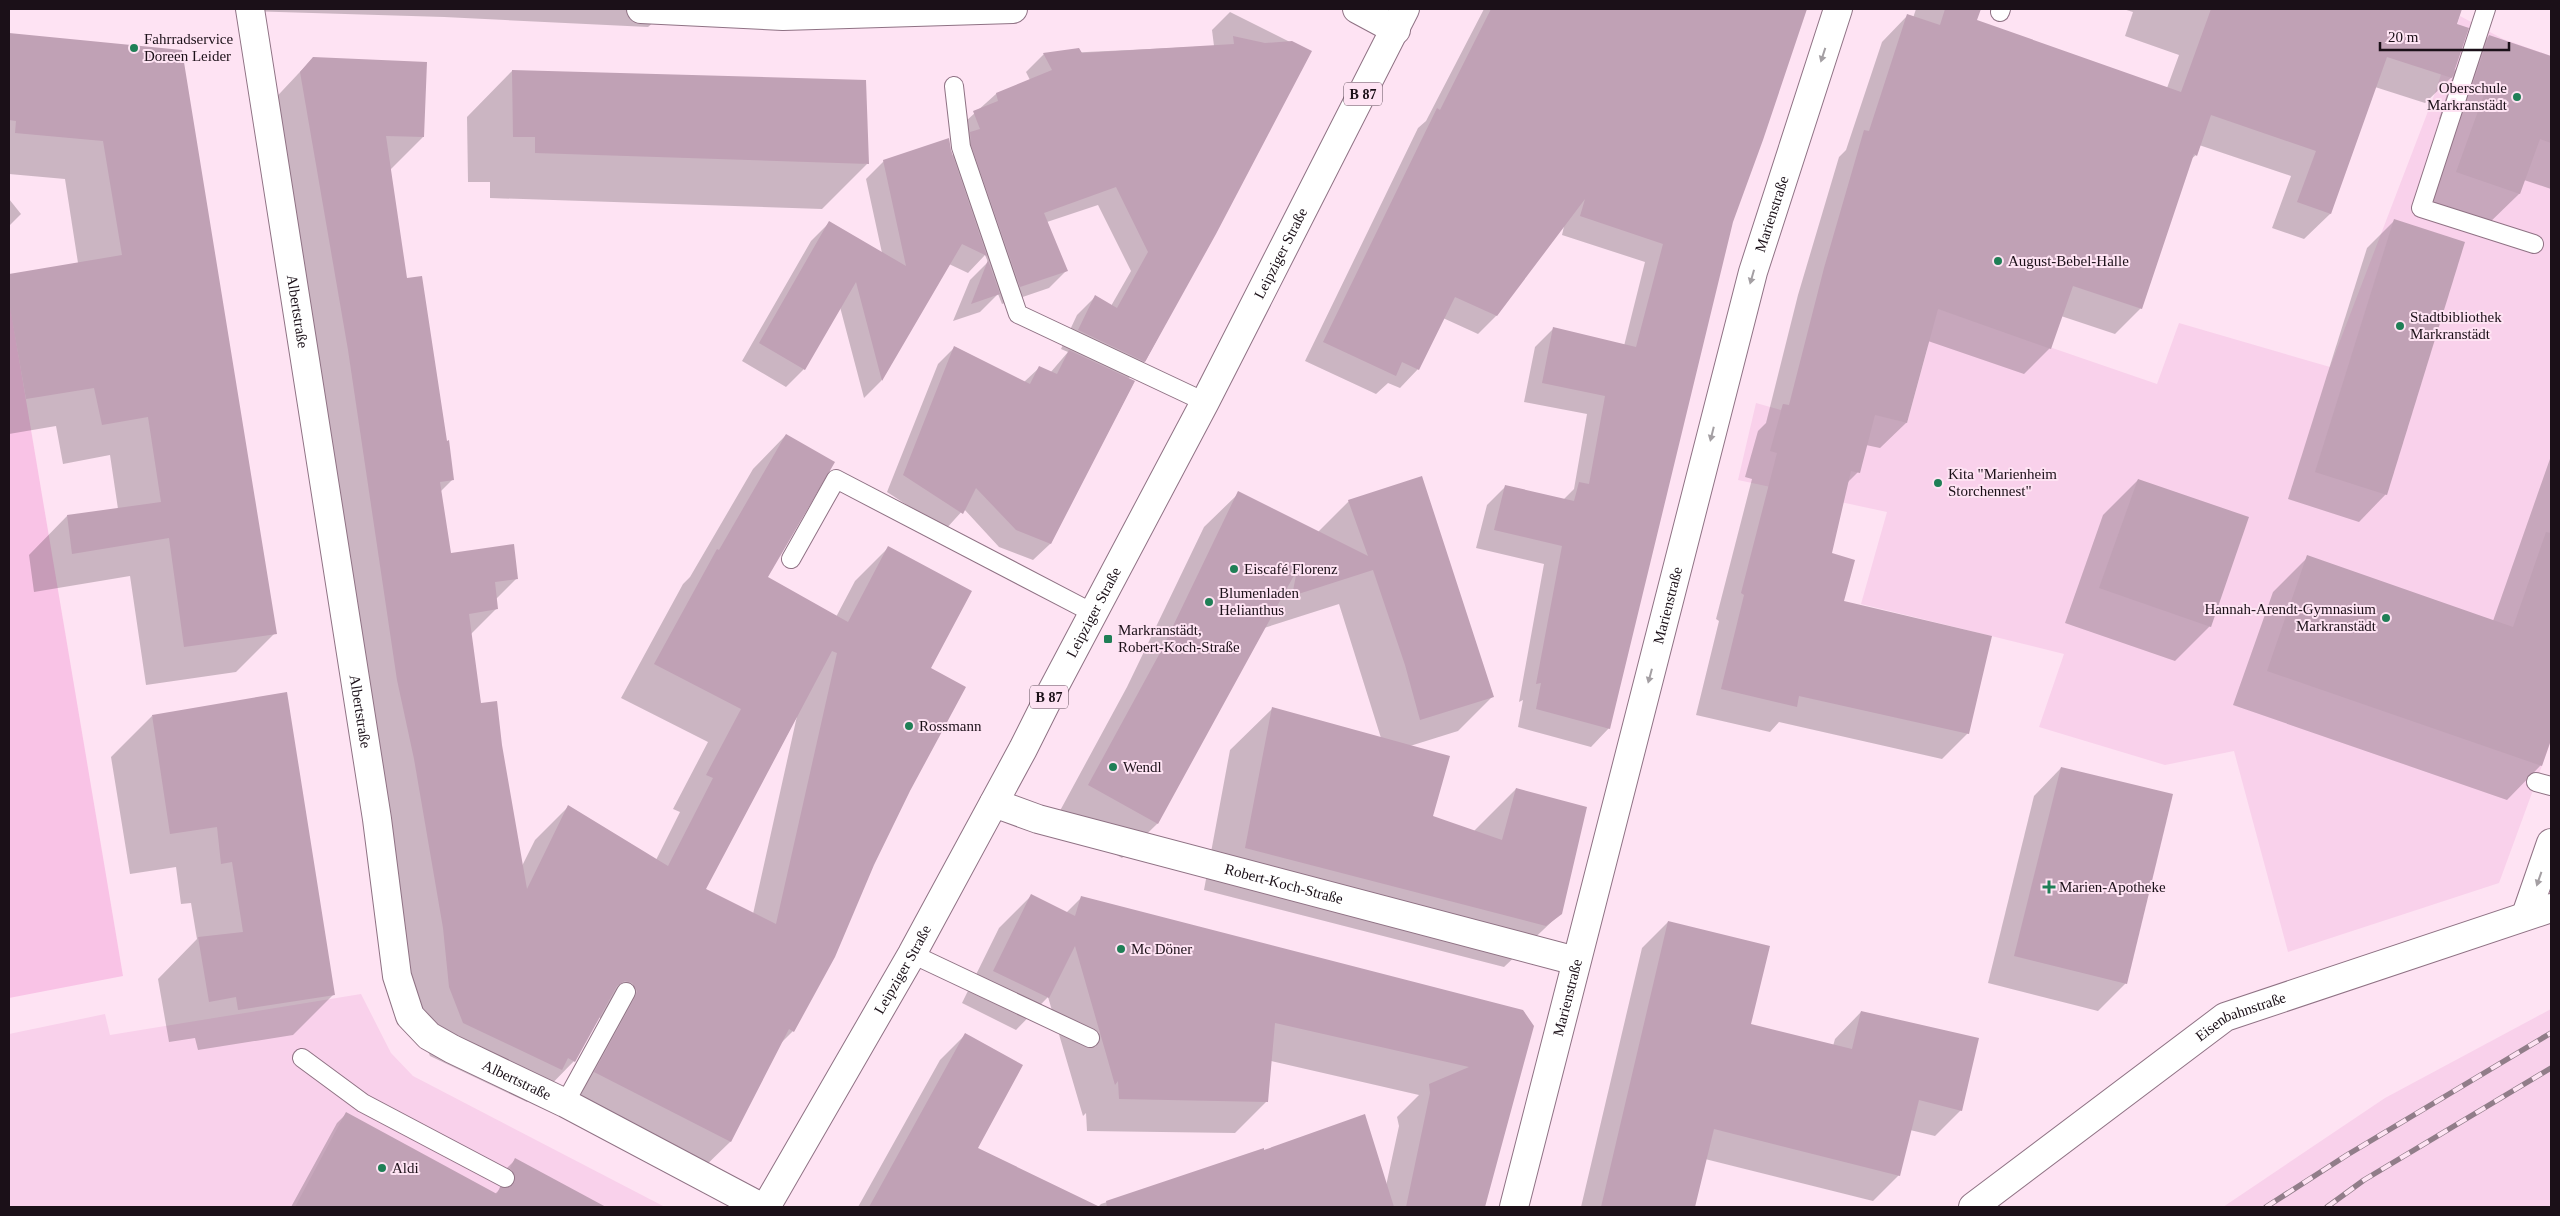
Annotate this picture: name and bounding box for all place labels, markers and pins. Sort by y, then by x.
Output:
place label: Fahrradservice Doreen Leider [144,31,233,64]
marker: Fahrradservice Doreen Leider [128,42,140,54]
place label: Oberschule Markranstädt [2427,80,2508,113]
marker: Oberschule Markranstädt [2511,91,2523,103]
place label: August-Bebel-Halle [2008,253,2129,269]
marker: August-Bebel-Halle [1992,255,2004,267]
place label: Stadtbibliothek Markranstädt [2410,309,2502,342]
marker: Stadtbibliothek Markranstädt [2394,320,2406,332]
place label: Kita "Marienheim Storchennest" [1948,466,2057,499]
marker: Kita "Marienheim Storchennest" [1932,477,1944,489]
place label: Eiscafé Florenz [1244,561,1338,577]
marker: Eiscafé Florenz [1228,563,1240,575]
place label: Blumenladen Helianthus [1219,585,1299,618]
marker: Blumenladen Helianthus [1203,596,1215,608]
place label: Hannah-Arendt-Gymnasium Markranstädt [2204,601,2377,634]
marker: Hannah-Arendt-Gymnasium Markranstädt [2380,612,2392,624]
place label: Markranstädt, Robert-Koch-Straße [1118,622,1240,655]
marker: Markranstädt, Robert-Koch-Straße [1102,633,1114,645]
place label: Rossmann [919,718,982,734]
marker: Rossmann [903,720,915,732]
place label: Wendl [1123,759,1162,775]
marker: Wendl [1107,761,1119,773]
place label: Marien-Apotheke [2059,879,2166,895]
marker: Marien-Apotheke [2043,881,2055,893]
place label: Mc Döner [1131,941,1192,957]
marker: Mc Döner [1115,943,1127,955]
place label: Aldi [392,1160,419,1176]
marker: Aldi [376,1162,388,1174]

